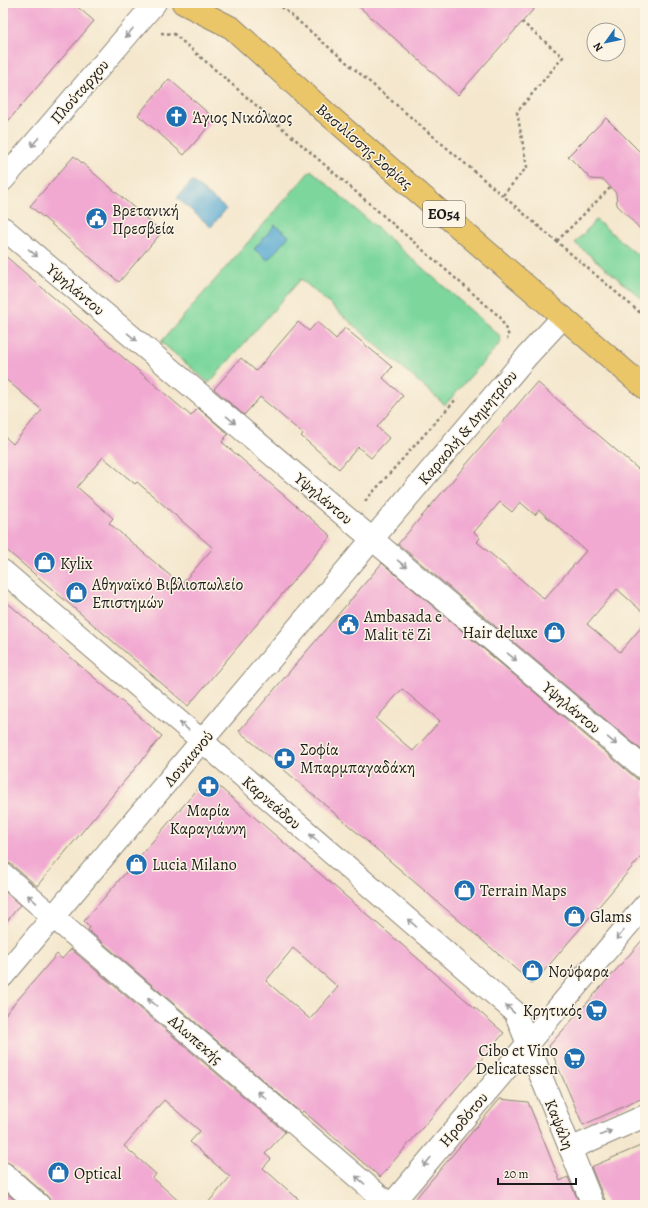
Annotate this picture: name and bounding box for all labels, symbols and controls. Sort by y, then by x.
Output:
north arrow [586,22,626,62]
one-way arrow [125,27,134,38]
text: N [590,40,607,55]
street label: Πλούταρχου [45,54,114,129]
street label: Βασιλίσσης Σοφίας [311,99,418,195]
church icon: Άγιος Νικόλαος [163,104,189,130]
place label: Άγιος Νικόλαος [192,107,292,129]
one-way arrow [31,136,40,147]
place label: Βρετανική Πρεσβεία [112,200,179,240]
road number: ΕΟ54 [423,201,465,227]
public building icon: Βρετανική Πρεσβεία [83,206,109,232]
one-way arrow [27,248,38,257]
street label: Υψηλάντου [41,258,109,321]
one-way arrow [127,332,137,341]
street label: Καραολή & Δημητρίου [413,365,522,490]
one-way arrow [226,416,237,425]
street label: Υψηλάντου [289,467,357,530]
shop icon: Kylix [32,550,58,576]
place label: Kylix [60,553,93,575]
one-way arrow [397,560,408,569]
place label: Αθηναϊκό Βιβλιοπωλείο Επιστημών [91,574,243,614]
shop icon: Αθηναϊκό Βιβλιοπωλείο Επιστημών [63,580,89,606]
place label: Ambasada e Malit të Zi [363,606,442,646]
public building icon: Ambasada e Malit të Zi [335,612,361,638]
shop icon: Hair deluxe [541,619,567,645]
place label: Hair deluxe [462,622,538,644]
one-way arrow [507,653,518,662]
street label: Υψηλάντου [537,676,605,739]
one-way arrow [179,721,189,730]
street label: Λουκιανού [158,726,219,792]
one-way arrow [606,736,617,745]
place label: Σοφία Μπαρμπαγαδάκη [300,739,415,779]
pharmacy icon: Σοφία Μπαρμπαγαδάκη [271,745,297,771]
street label: Καρνεάδου [237,771,306,835]
pharmacy icon: Μαρία Καραγιάννη [195,773,221,799]
place label: Μαρία Καραγιάννη [169,800,247,840]
one-way arrow [309,834,319,843]
shop icon: Lucia Milano [124,851,150,877]
place label: Lucia Milano [152,854,237,876]
shop icon: Terrain Maps [452,877,478,903]
place label: Terrain Maps [480,880,567,902]
one-way arrow [27,894,38,903]
shop icon: Glams [561,903,587,929]
place label: Glams [590,906,632,928]
one-way arrow [407,919,418,928]
one-way arrow [615,930,624,940]
shop icon: Νούφαρα [520,958,546,984]
place label: Νούφαρα [548,961,609,983]
one-way arrow [147,997,157,1006]
supermarket icon: Κρητικός [584,997,610,1023]
place label: Κρητικός [523,1000,582,1022]
one-way arrow [505,1004,515,1013]
street label: Αλωπεκής [163,1009,227,1070]
place label: Cibo et Vino Delicatessen [476,1040,558,1080]
supermarket icon: Cibo et Vino Delicatessen [561,1046,587,1072]
street label: Ηροδότου [434,1087,493,1152]
one-way arrow [256,1091,267,1100]
street label: Καψάλη [539,1096,579,1153]
one-way arrow [599,1129,611,1136]
one-way arrow [422,1157,431,1167]
shop icon: Optical [46,1160,72,1186]
scale bar [498,1160,576,1186]
place label: Optical [74,1163,121,1185]
text: 20 m [504,1166,528,1182]
one-way arrow [355,1175,366,1184]

